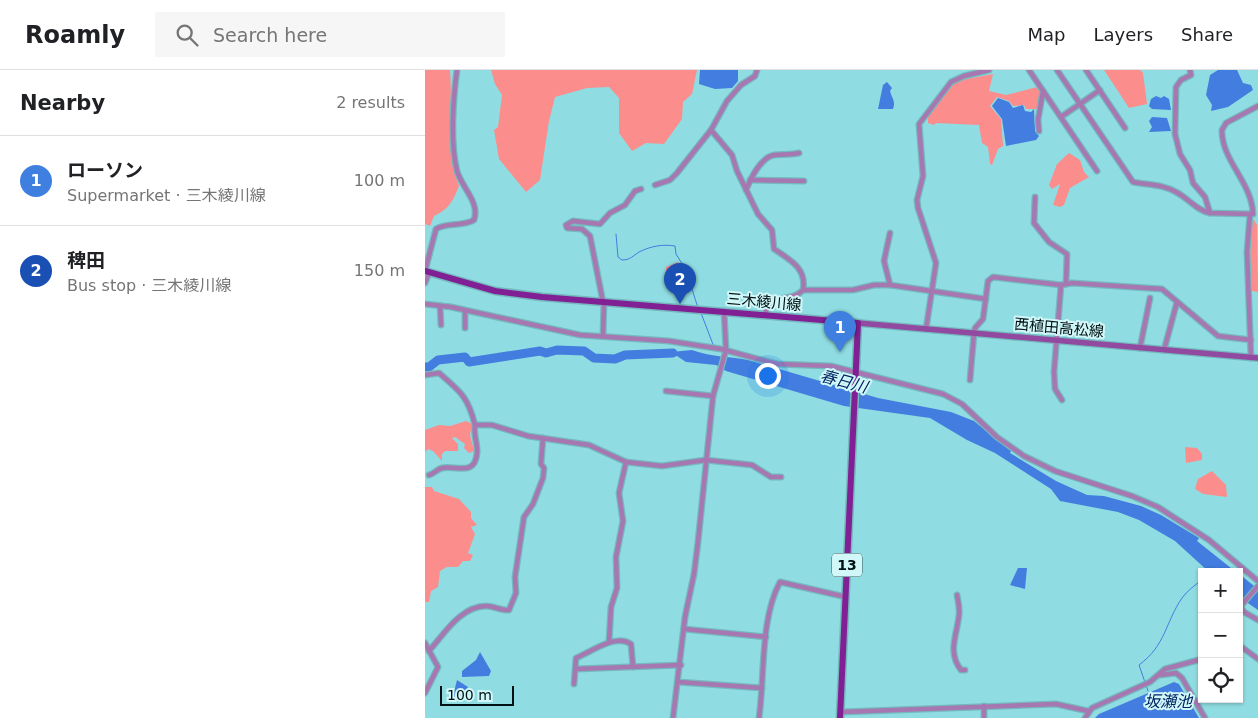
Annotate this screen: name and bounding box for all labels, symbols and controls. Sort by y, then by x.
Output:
search box [155,12,505,57]
text: Roamly [25,21,125,49]
icon: search [173,21,201,49]
text: Search here [213,24,327,46]
text: Map [1027,24,1065,45]
text: Layers [1093,24,1153,45]
text: Share [1181,24,1233,45]
text: Nearby [20,91,105,115]
text: 2 results [336,93,405,112]
text: ローソン [67,159,143,181]
text: 1 [30,171,42,190]
text: 100 m [354,171,405,190]
text: Supermarket · 三木綾川線 [67,186,266,205]
text: 稗田 [67,249,105,271]
text: 2 [30,261,42,280]
text: 150 m [354,261,405,280]
pin: 2 [664,263,696,304]
text: Bus stop · 三木綾川線 [67,276,231,295]
street label: 三木綾川線 [726,290,802,314]
pin: 1 [824,311,856,352]
street label: 西植田高松線 [1013,315,1105,341]
your location [755,363,781,389]
water label: 春日川 [818,366,871,397]
road number: 13 [832,554,862,576]
map controls [1198,568,1243,703]
button: + [1198,568,1243,613]
button: − [1198,613,1243,658]
button: locate [1198,658,1243,703]
scale bar [440,683,514,706]
text: 100 m [447,687,492,703]
water label: 坂瀬池 [1144,692,1194,711]

